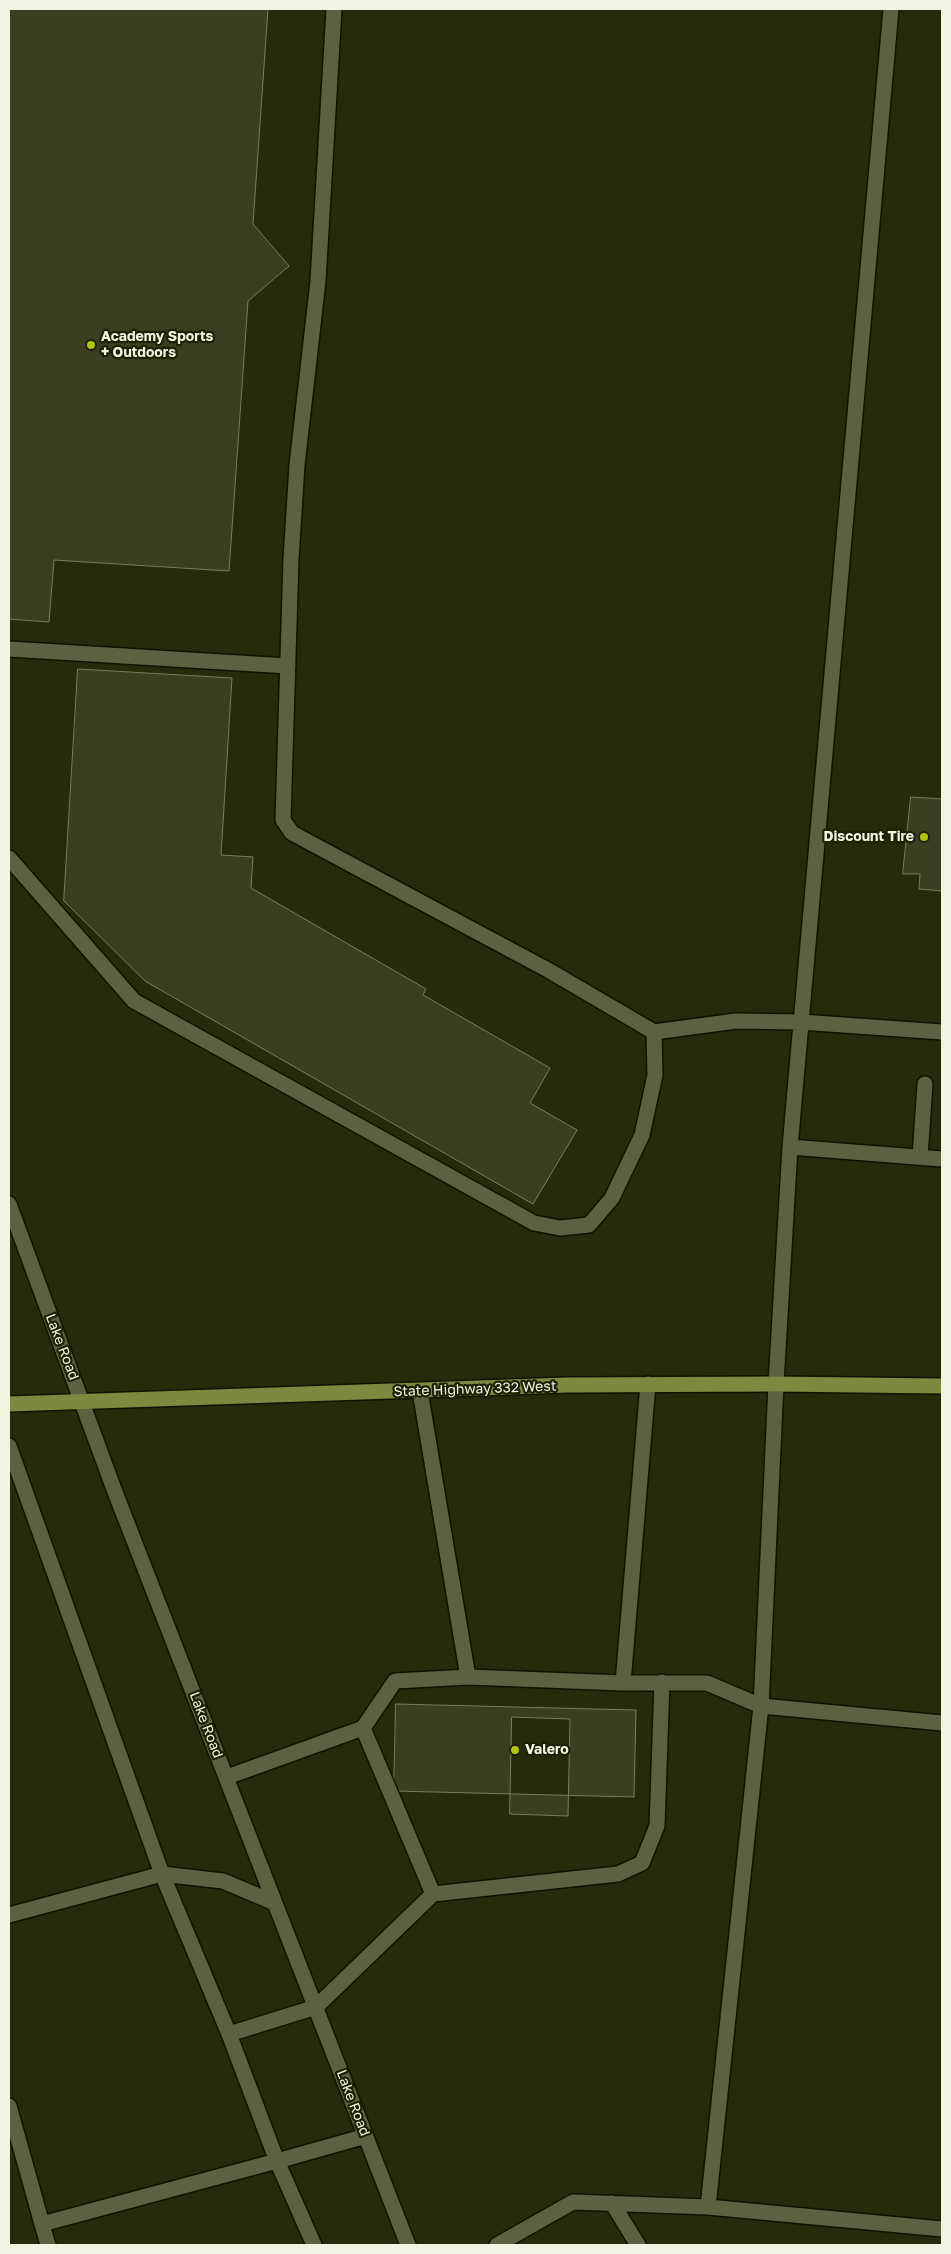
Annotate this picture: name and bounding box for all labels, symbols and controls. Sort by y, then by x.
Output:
place label: Academy Sports + Outdoors [101,329,213,362]
marker: Academy Sports + Outdoors [85,339,97,351]
place label: Discount Tire [824,829,914,845]
marker: Discount Tire [918,831,930,843]
street label: Lake Road [42,1312,82,1382]
street label: State Highway 332 West [393,1378,557,1400]
street label: Lake Road [186,1690,226,1760]
place label: Valero [525,1742,569,1758]
marker: Valero [509,1744,521,1756]
street label: Lake Road [333,2068,373,2138]

